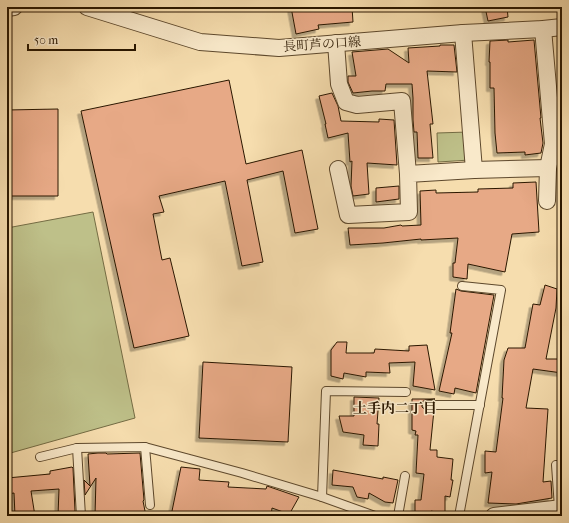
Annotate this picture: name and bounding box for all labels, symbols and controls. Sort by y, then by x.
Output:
scale bar [28,26,135,52]
text: 50 m [34,33,58,47]
street label: 長町芦の口線 [283,34,361,54]
district label: 土手内二丁目 [353,400,437,417]

